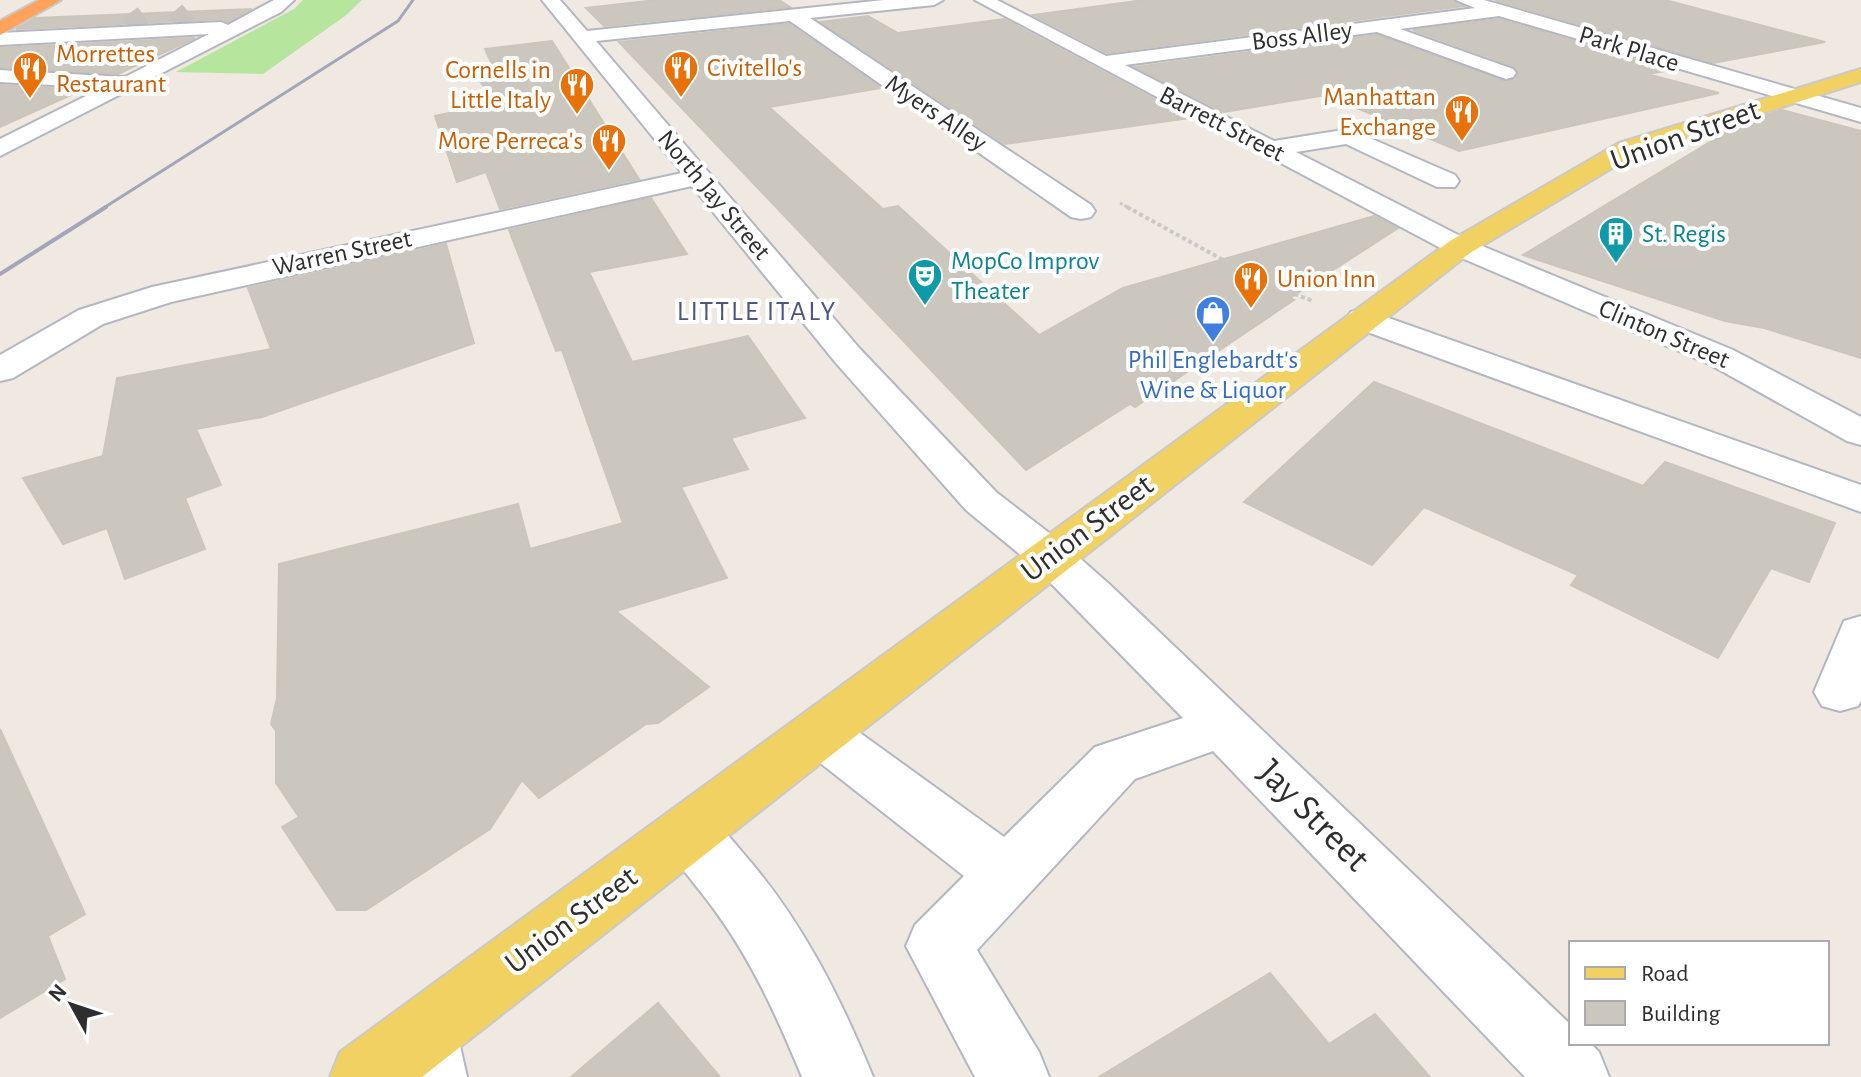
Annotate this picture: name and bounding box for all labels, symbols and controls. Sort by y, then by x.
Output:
street label: Boss Alley [1250,17,1354,55]
street label: Park Place [1576,21,1682,77]
place label: Morrettes Restaurant [56,41,166,97]
restaurant icon: Civitello's [662,49,700,99]
restaurant icon: Morrettes Restaurant [11,50,49,100]
place label: Civitello's [707,55,802,81]
place label: Cornells in Little Italy [445,57,551,113]
restaurant icon: Cornells in Little Italy [558,66,596,116]
street label: Myers Alley [881,70,991,156]
street label: Barrett Street [1155,81,1289,167]
place label: Manhattan Exchange [1323,84,1436,140]
restaurant icon: Manhattan Exchange [1443,93,1481,143]
street label: Union Street [1606,93,1764,177]
restaurant icon: More Perreca's [590,122,628,172]
street label: North Jay Street [653,125,775,265]
place label: More Perreca's [438,128,583,154]
building icon: St. Regis [1597,215,1635,265]
place label: St. Regis [1642,221,1726,247]
street label: Warren Street [270,226,414,280]
place label: MopCo Improv Theater [951,248,1099,304]
theatre icon: MopCo Improv Theater [906,257,944,307]
restaurant icon: Union Inn [1232,260,1270,310]
place label: Union Inn [1277,266,1376,292]
shop icon: Phil Englebardt's Wine & Liquor [1194,294,1232,344]
street label: Clinton Street [1595,295,1733,373]
district label: LITTLE ITALY [677,298,837,326]
place label: Phil Englebardt's Wine & Liquor [1128,347,1298,403]
street label: Union Street [1015,468,1159,588]
street label: Jay Street [1250,753,1376,879]
street label: Union Street [499,860,643,980]
legend [1569,941,1829,1045]
text: Road [1641,962,1689,986]
north arrow [32,965,112,1045]
text: N [44,980,71,1006]
text: Building [1641,1002,1720,1026]

